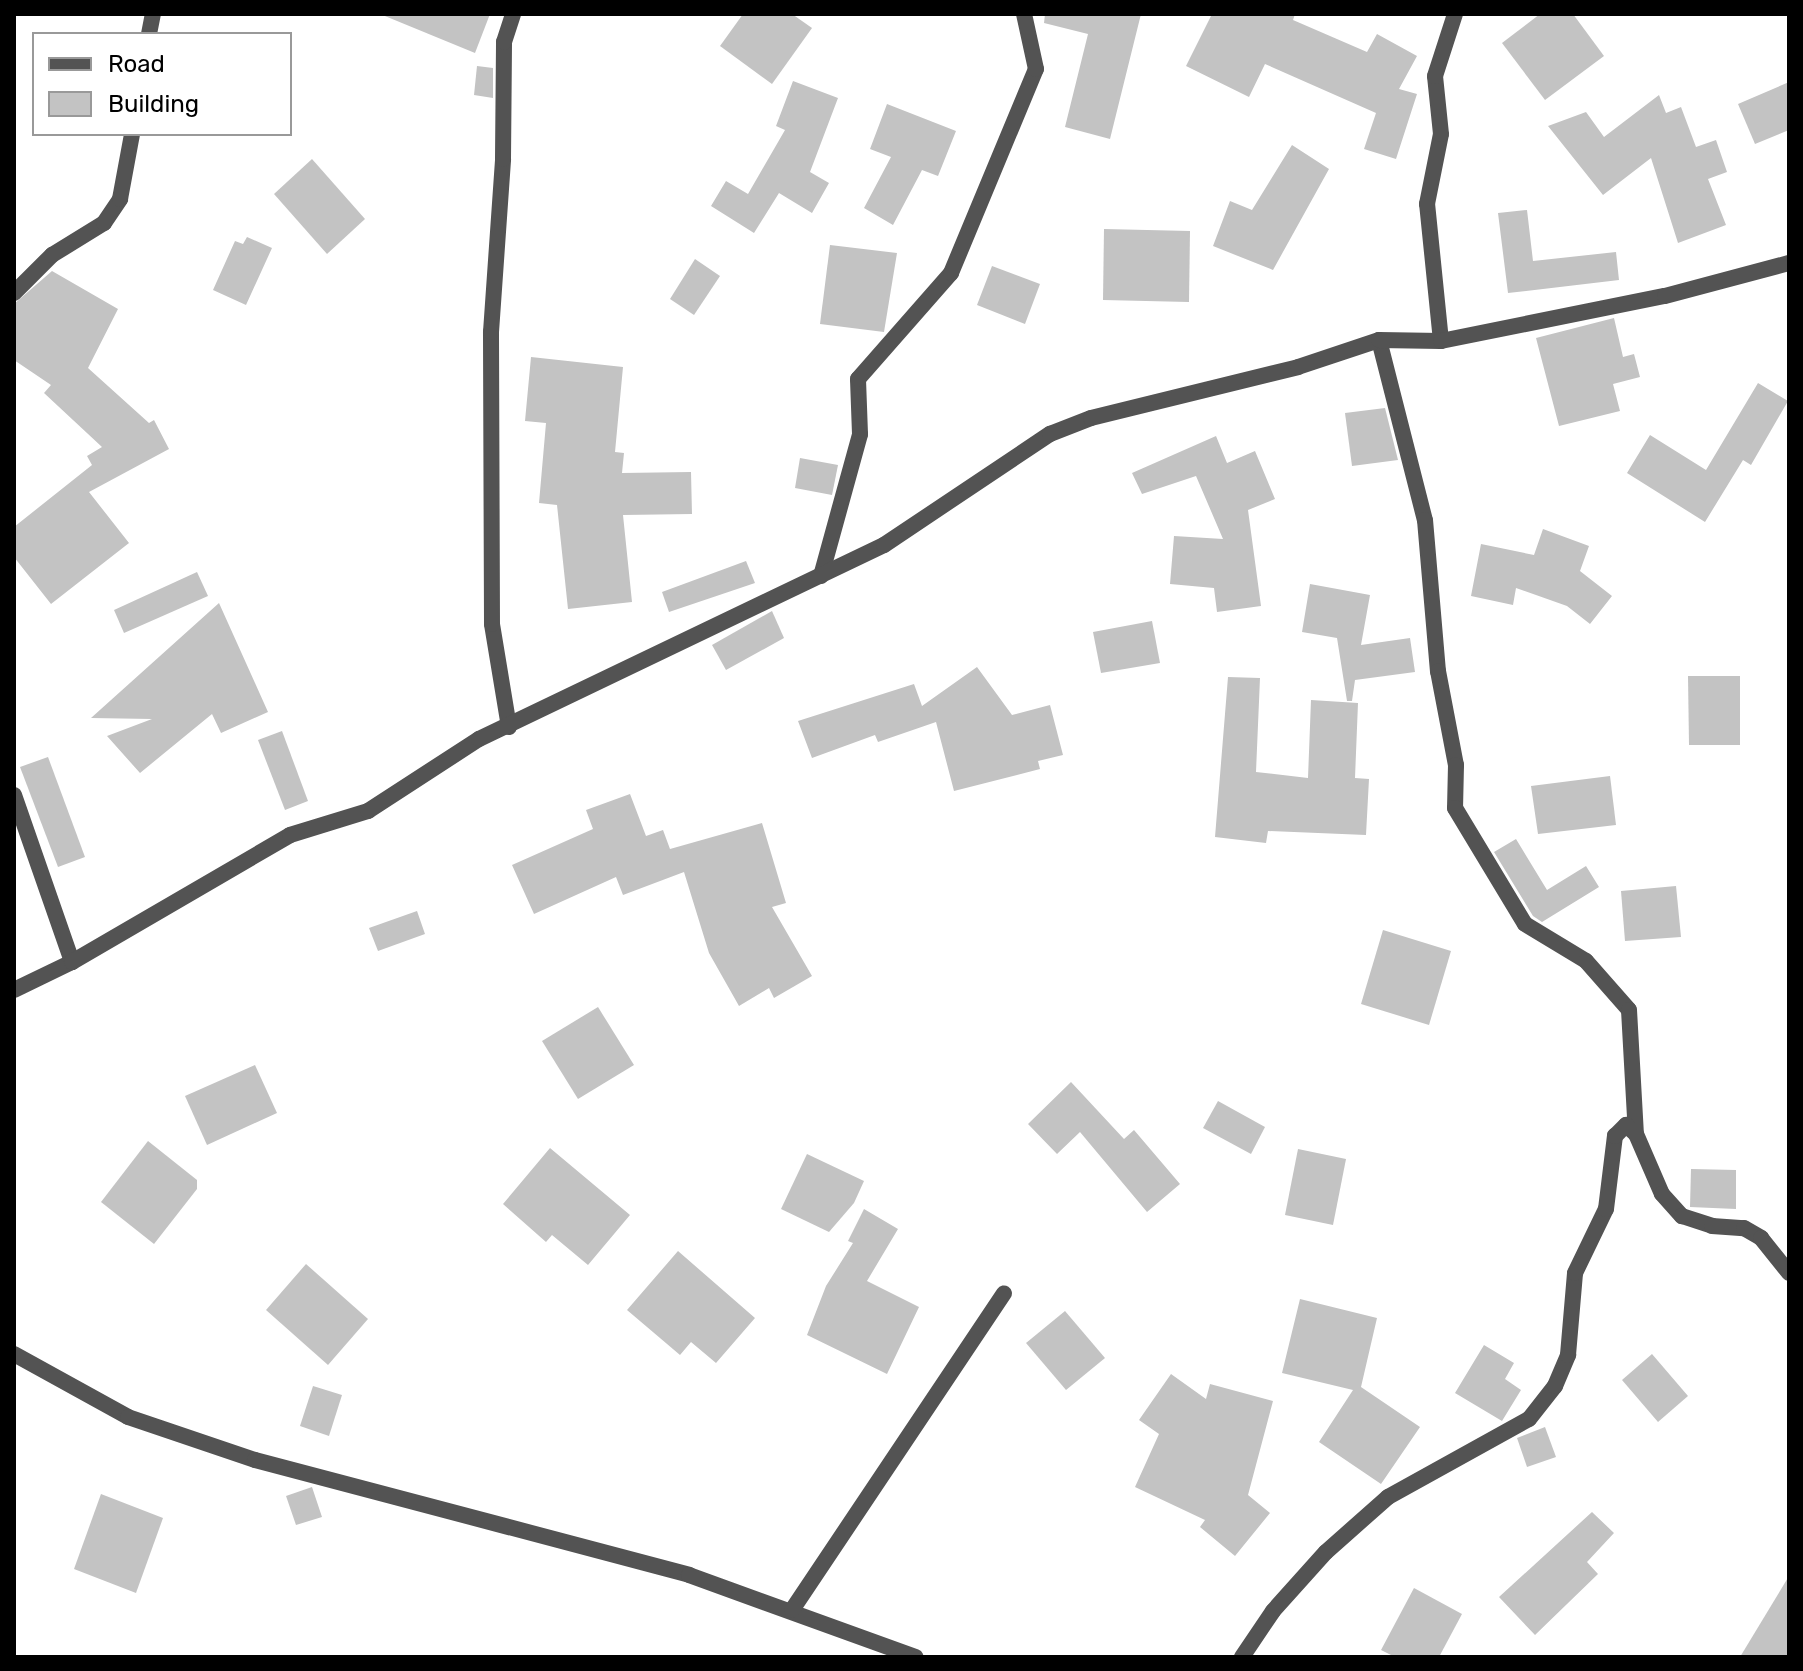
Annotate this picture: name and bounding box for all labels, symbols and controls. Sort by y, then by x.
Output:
legend [32,32,292,136]
text: Road [108,50,165,78]
text: Building [108,90,199,118]

